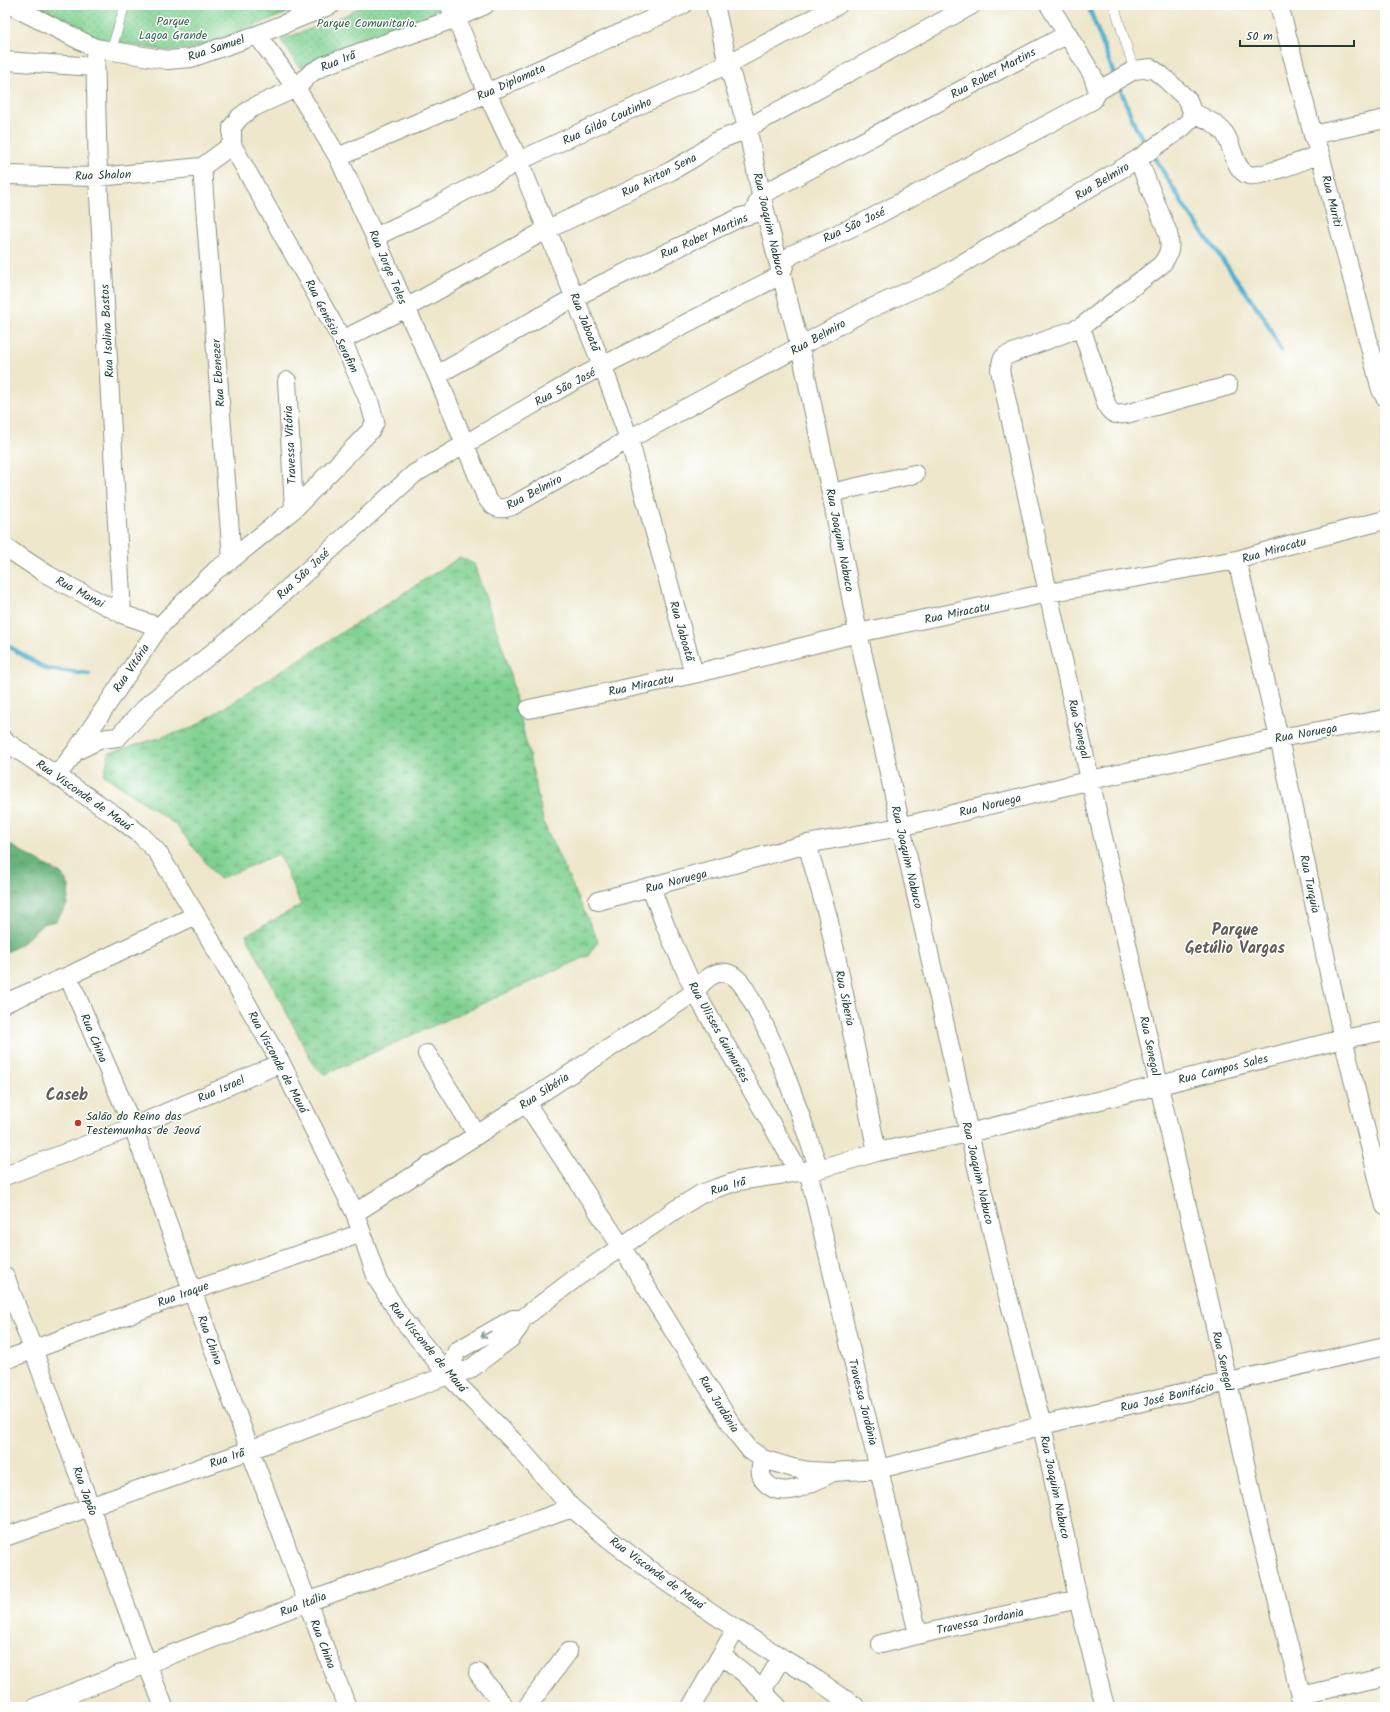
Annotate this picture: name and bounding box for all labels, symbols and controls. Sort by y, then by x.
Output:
park label: Parque Lagoa Grande [139,12,208,45]
park label: Parque Comunitario. [317,14,417,33]
scale bar [1240,22,1354,48]
text: 50 m [1246,27,1273,46]
street label: Rua Samuel [185,30,247,67]
street label: Rua Rober Martins [947,43,1039,104]
street label: Rua Irã [318,45,360,77]
street label: Rua Diplomata [474,59,549,106]
street label: Rua Gildo Coutinho [559,92,655,151]
street label: Rua Airton Sena [618,148,701,203]
street label: Rua Belmiro [1071,158,1133,205]
street label: Rua Shalon [74,165,132,186]
street label: Rua Joaquim Nabuco [747,171,790,277]
street label: Rua Muriti [1316,173,1347,230]
street label: Rua São José [820,202,889,248]
street label: Rua Rober Martins [657,209,751,264]
street label: Rua Jorge Teles [363,227,412,307]
street label: Rua Genésio Serafim [300,276,364,377]
street label: Rua Isolina Bastos [96,284,119,378]
street label: Rua Jaboatã [564,290,605,356]
street label: Rua Belmiro [787,314,850,361]
street label: Rua Ebenezer [207,337,230,408]
street label: Rua São José [531,363,600,412]
street label: Travessa Vitória [279,405,302,485]
street label: Rua Belmiro [503,470,566,515]
street label: Rua Joaquim Nabuco [820,487,859,594]
street label: Rua Miracatu [1240,532,1309,569]
street label: Rua São José [272,544,335,604]
street label: Rua Manai [52,572,109,614]
street label: Rua Miracatu [923,597,992,630]
street label: Rua Jaboatã [664,599,700,665]
street label: Rua Vitória [108,640,155,696]
street label: Rua Miracatu [607,669,676,702]
street label: Rua Senegal [1062,697,1095,761]
street label: Rua Noruega [1273,719,1339,748]
street label: Rua Visconde de Mauá [32,755,137,837]
street label: Rua Noruega [957,789,1023,822]
street label: Rua Joaquim Nabuco [885,804,928,910]
street label: Rua Turquia [1294,853,1325,915]
street label: Rua Noruega [643,864,709,899]
district label: Parque Getúlio Vargas [1185,918,1285,961]
street label: Rua Siberia [829,968,860,1028]
street label: Rua Ulisses Guimarães [683,978,754,1086]
street label: Rua Visconde de Mauá [242,1008,313,1118]
street label: Rua China [75,1011,113,1066]
street label: Rua Senegal [1134,1014,1165,1078]
street label: Rua Campos Sales [1176,1049,1270,1090]
street label: Rua Sibéria [515,1068,573,1115]
street label: Rua Israel [195,1071,248,1108]
district label: Caseb [46,1083,88,1108]
place label: Salão do Reino das Testemunhas de Jeová [86,1107,201,1140]
marker: Salão do Reino das Testemunhas de Jeová [73,1118,83,1128]
street label: Rua Joaquim Nabuco [956,1120,999,1226]
street label: Rua Irã [708,1172,750,1201]
street label: Rua Iraque [155,1276,212,1313]
street label: Rua Visconde de Mauá [384,1298,472,1398]
street label: Rua China [192,1313,227,1368]
street label: Rua Senegal [1206,1329,1239,1393]
one-way arrow [480,1330,492,1338]
street label: Travessa Jordânia [843,1357,883,1448]
street label: Rua Jordânia [693,1372,744,1437]
street label: Rua José Bonifácio [1118,1377,1216,1417]
street label: Rua Joaquim Nabuco [1034,1434,1075,1541]
street label: Rua Irã [207,1443,249,1474]
street label: Rua Japão [67,1464,102,1519]
street label: Rua Visconde de Mauá [605,1532,709,1615]
street label: Rua Itália [277,1587,330,1622]
street label: Travessa Jordania [935,1603,1026,1640]
street label: Rua China [304,1617,341,1672]

